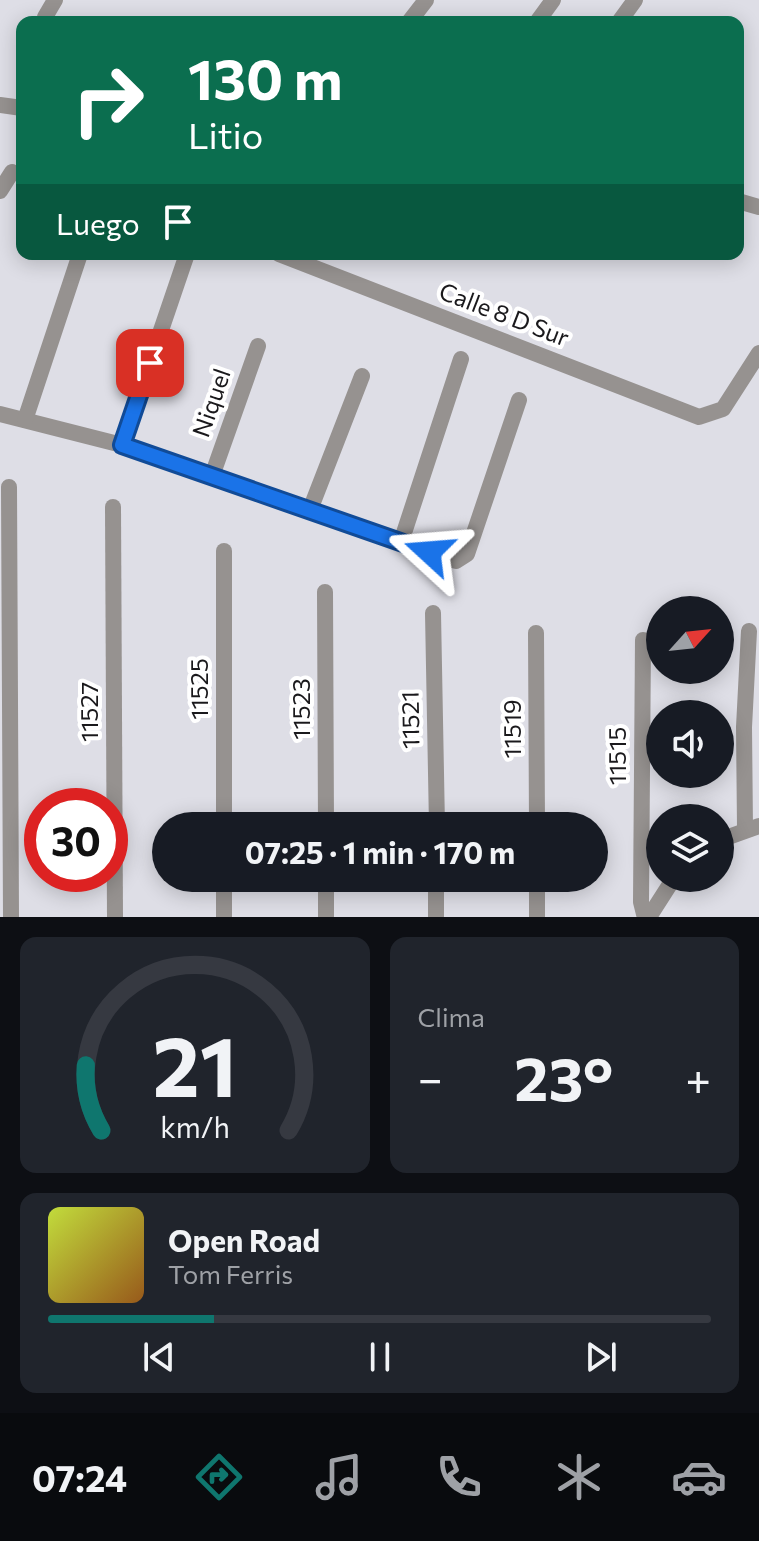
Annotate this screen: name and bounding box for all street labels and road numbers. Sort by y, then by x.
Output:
street label: Calle 8 D Sur [435,276,574,352]
street label: Niquel [185,364,236,441]
street label: 11525 [184,658,213,720]
street label: 11523 [286,678,315,740]
street label: 11527 [74,682,103,742]
street label: 11521 [394,691,425,749]
street label: 11519 [497,699,526,759]
street label: 11515 [602,727,631,785]

